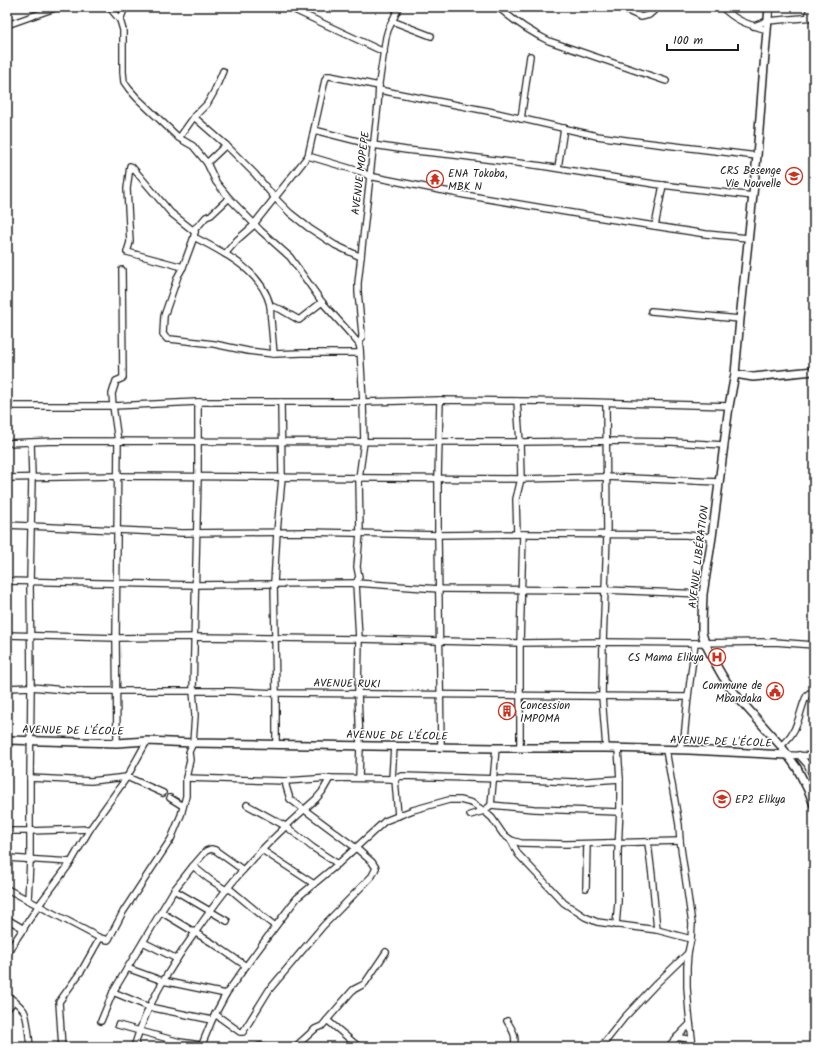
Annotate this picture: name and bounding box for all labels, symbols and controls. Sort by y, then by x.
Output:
scale bar [667,26,738,52]
text: 100 m [673,31,704,50]
street label: AVENUE MOPEPE [347,130,375,216]
place label: CRS Besenge Vie Nouvelle [720,162,781,193]
place label: ENA Tokoba, MBK N [448,165,507,196]
school or university icon: CRS Besenge Vie Nouvelle [784,166,804,186]
temple icon: ENA Tokoba, MBK N [425,169,445,189]
street label: AVENUE LIBÉRATION [684,504,714,609]
hospital icon: CS Mama Elikya [707,647,727,667]
place label: CS Mama Elikya [628,649,704,667]
street label: AVENUE RUKI [313,674,381,694]
place label: Commune de Mbandaka [702,677,762,708]
public building icon: Commune de Mbandaka [765,681,785,701]
place label: Concession IMPOMA [520,697,570,728]
building icon: Concession IMPOMA [497,701,517,721]
street label: AVENUE DE L'ÉCOLE [22,721,124,741]
street label: AVENUE DE L'ÉCOLE [346,726,448,746]
street label: AVENUE DE L'ÉCOLE [670,731,773,753]
school or university icon: EP2 Elikya [712,789,732,809]
place label: EP2 Elikya [735,791,785,809]

